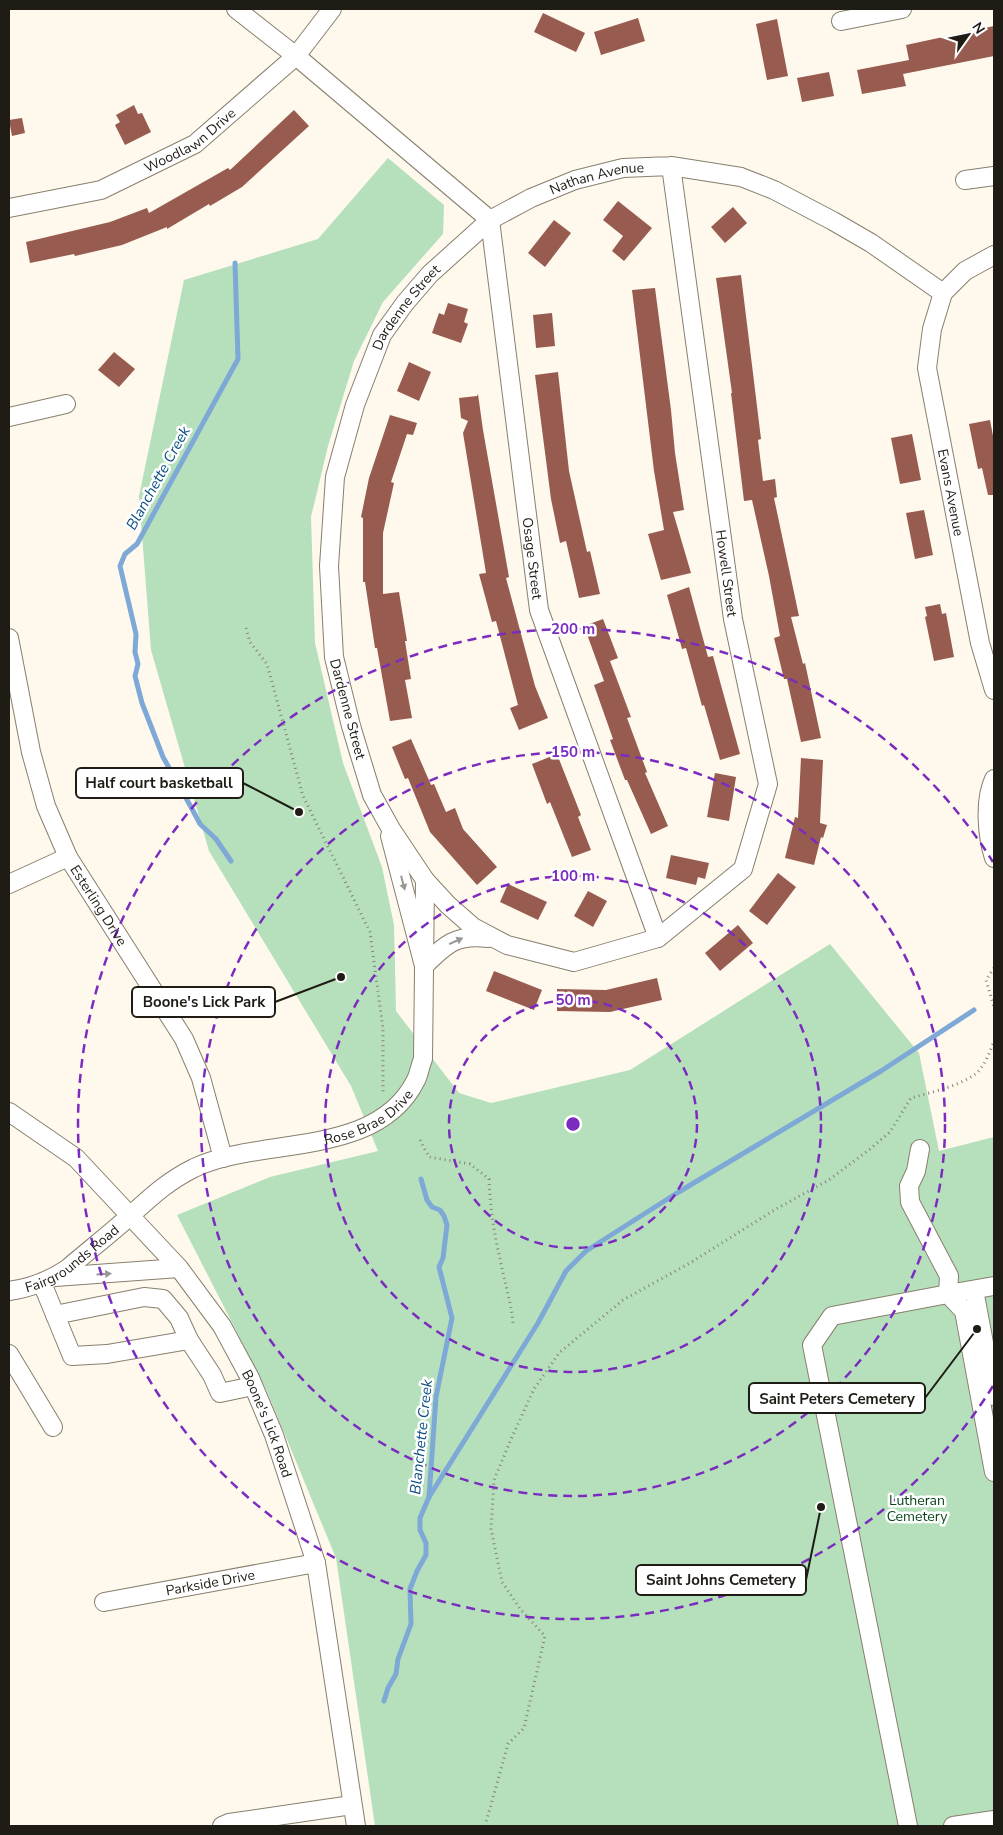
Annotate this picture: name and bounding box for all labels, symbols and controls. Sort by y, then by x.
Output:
north arrow [943,10,993,60]
text: N [968,19,989,38]
street label: Woodlawn Drive [141,104,240,177]
street label: Nathan Avenue [547,158,644,199]
street label: Dardenne Street [368,260,444,353]
water label: Blanchette Creek [121,422,195,533]
street label: Evans Avenue [933,447,968,538]
street label: Osage Street [517,516,547,601]
street label: Howell Street [711,529,742,618]
text: 200 m [551,619,595,639]
street label: Dardenne Street [325,657,370,762]
text: 150 m [551,742,595,762]
callout: Half court basketball [76,768,243,798]
text: Half court basketball [85,773,233,793]
street label: Esterling Drive [66,862,131,950]
text: 100 m [551,866,595,886]
one-way arrow [399,875,407,890]
one-way arrow [449,937,463,945]
callout: Boone's Lick Park [132,987,275,1017]
text: 50 m [555,990,591,1010]
text: Boone's Lick Park [143,992,266,1012]
street label: Rose Brae Drive [322,1086,418,1150]
centre of rings [564,1115,582,1133]
street label: Fairgrounds Road [23,1221,123,1297]
one-way arrow [96,1269,112,1277]
street label: Boone's Lick Road [237,1366,296,1480]
water label: Blanchette Creek [405,1378,437,1495]
callout: Saint Peters Cemetery [749,1383,925,1413]
text: Saint Peters Cemetery [759,1389,915,1409]
park label: Lutheran Cemetery [887,1491,948,1526]
street label: Parkside Drive [164,1565,256,1600]
callout: Saint Johns Cemetery [636,1565,806,1595]
text: Saint Johns Cemetery [646,1570,796,1590]

